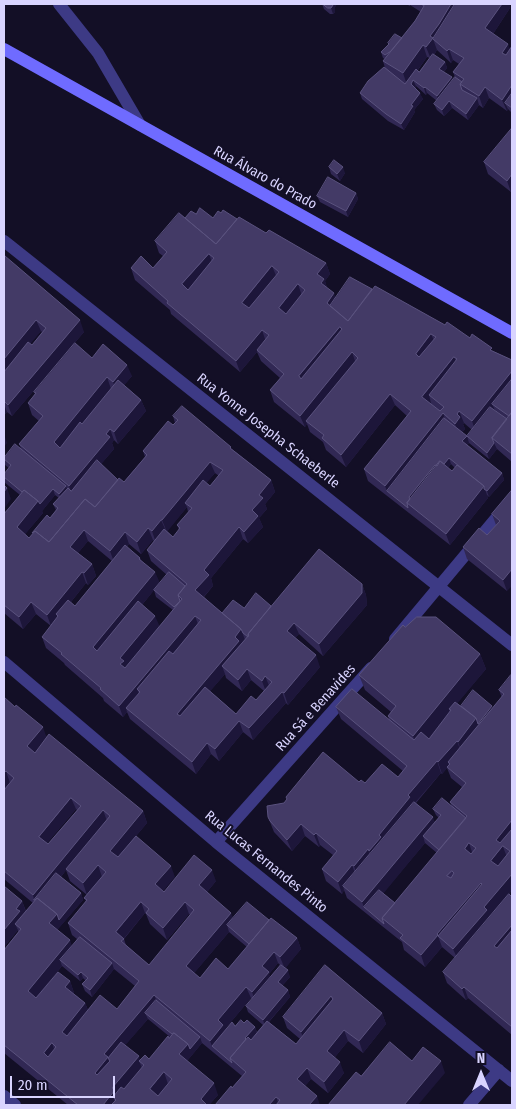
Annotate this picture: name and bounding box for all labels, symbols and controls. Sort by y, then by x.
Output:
street label: Rua Álvaro do Prado [210,143,320,213]
street label: Rua Yonne Josepha Schaeberle [193,370,343,492]
street label: Rua Sá e Benavides [273,661,359,755]
street label: Rua Lucas Fernandes Pinto [201,807,331,917]
north arrow [456,1049,506,1099]
text: N [477,1050,485,1067]
scale bar [12,1066,118,1098]
text: 20 m [18,1076,48,1094]

